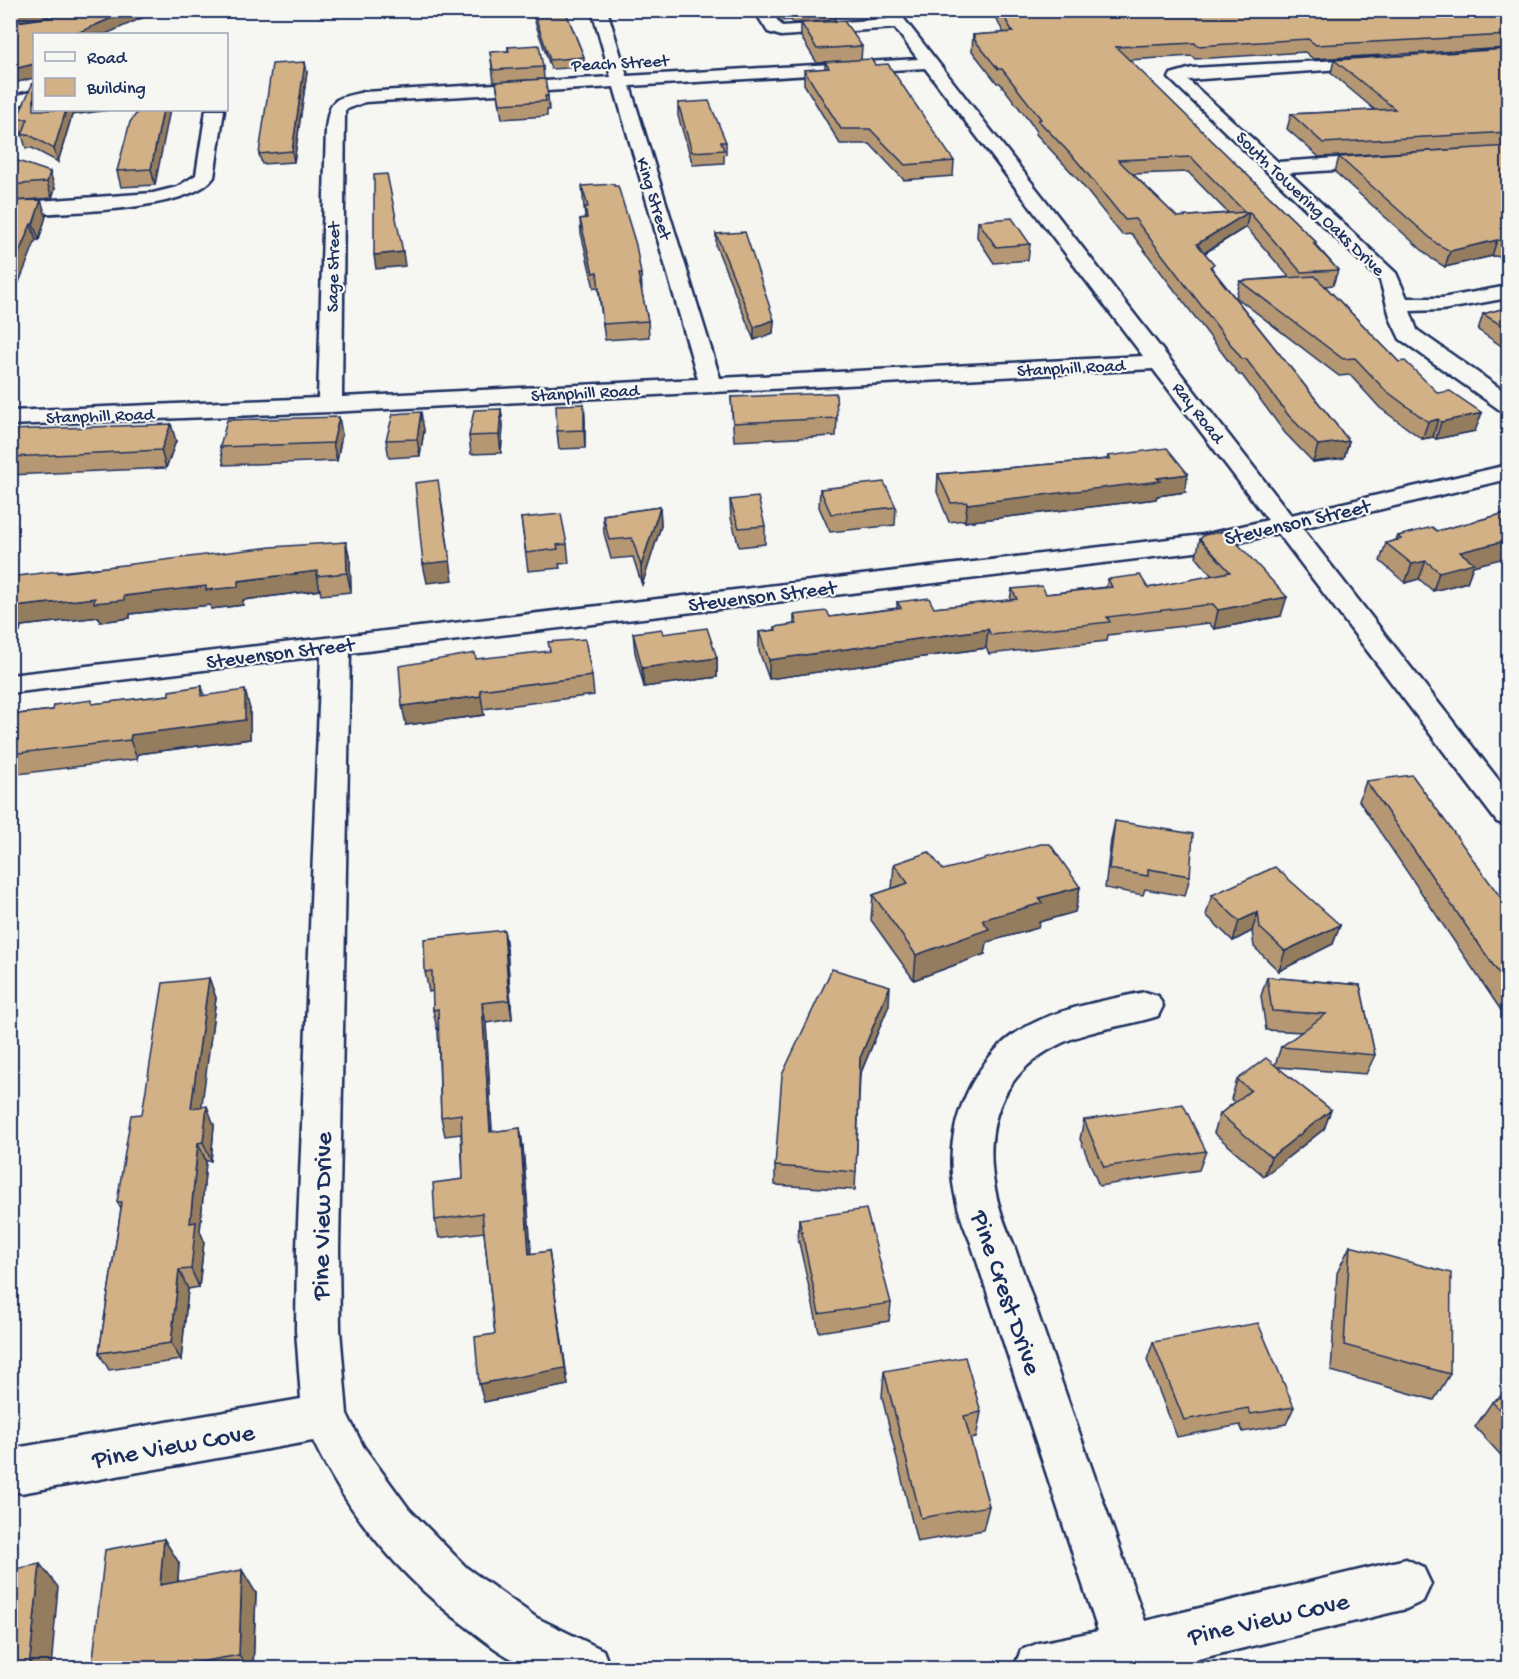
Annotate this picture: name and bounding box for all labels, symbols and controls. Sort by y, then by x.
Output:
legend [33,33,228,111]
text: Road [87,49,128,70]
street label: Peach Street [570,51,671,78]
text: Building [86,79,146,100]
street label: South Towering Oaks Drive [1230,128,1389,282]
street label: King Street [630,155,676,244]
street label: Sage Street [323,220,346,312]
street label: Stanphill Road [1017,356,1127,383]
street label: Ray Road [1167,379,1228,449]
street label: Stanphill Road [531,381,641,408]
street label: Stanphill Road [46,405,156,430]
street label: Stevenson Street [1222,495,1375,553]
street label: Stevenson Street [687,577,840,620]
street label: Stevenson Street [205,634,358,677]
street label: Pine View Drive [308,1131,341,1302]
street label: Pine Crest Drive [961,1206,1047,1380]
street label: Pine View Cove [89,1419,258,1478]
street label: Pine View Cove [1185,1588,1353,1655]

